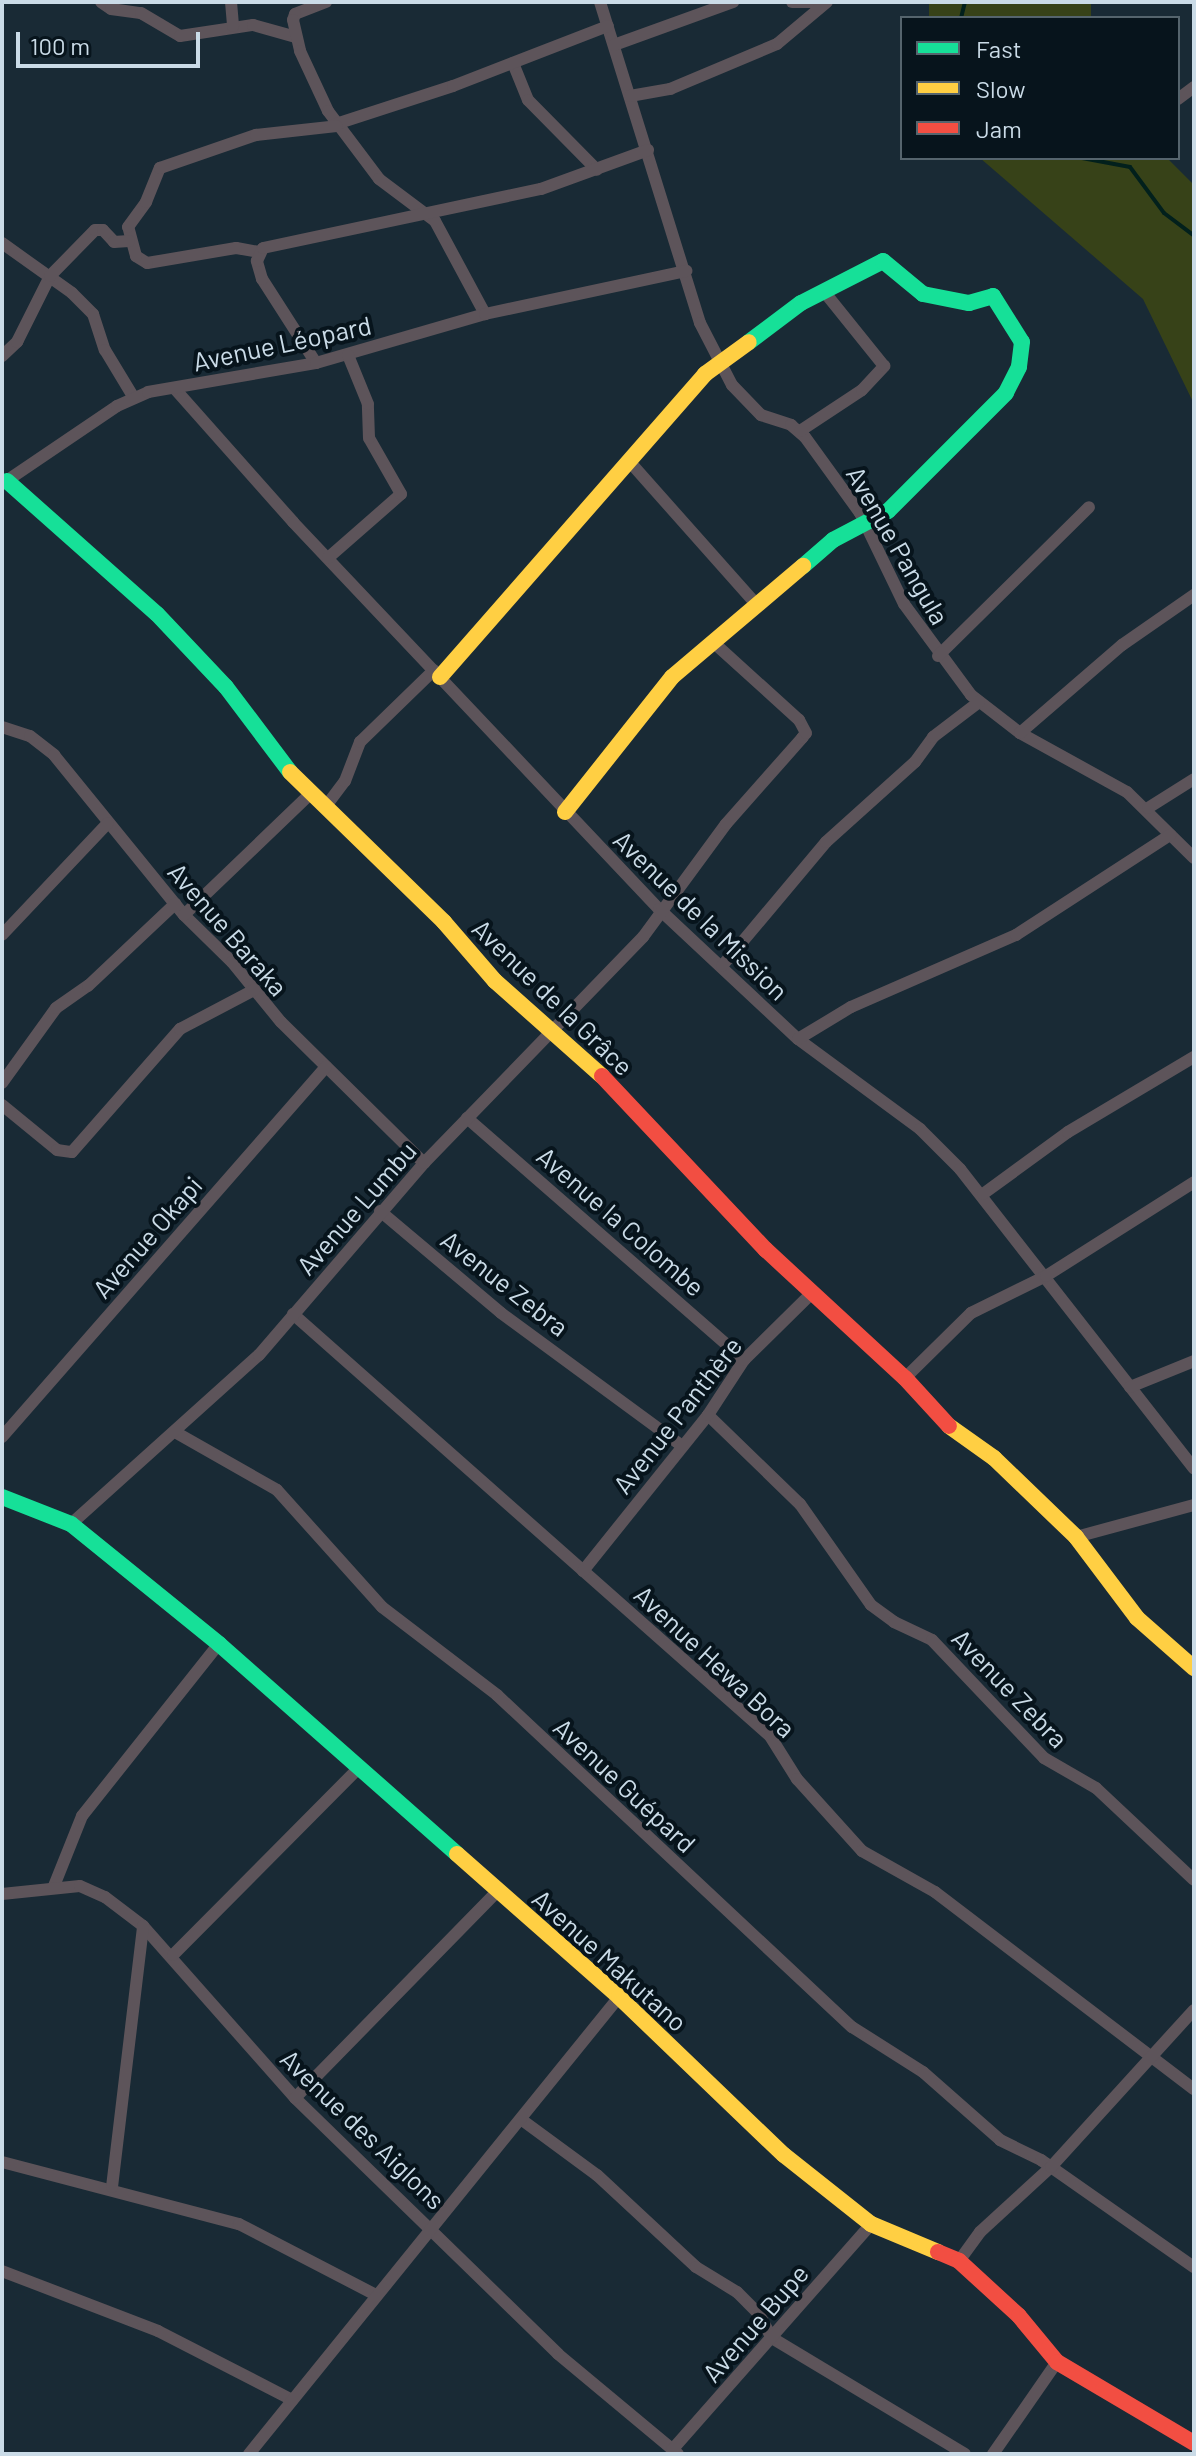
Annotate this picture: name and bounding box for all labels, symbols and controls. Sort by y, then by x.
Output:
scale bar [20,16,204,66]
legend [900,16,1180,160]
text: 100 m [30,31,90,60]
text: Fast [976,34,1021,63]
text: Slow [976,74,1025,103]
text: Jam [976,114,1022,143]
street label: Avenue Léopard [190,309,374,377]
street label: Avenue Pangula [840,460,956,630]
street label: Avenue de la Mission [607,824,795,1006]
street label: Avenue Baraka [162,856,294,1002]
street label: Avenue de la Grâce [466,912,640,1082]
street label: Avenue Lumbu [290,1135,422,1281]
street label: Avenue la Colombe [531,1140,711,1302]
street label: Avenue Okapi [86,1170,208,1304]
street label: Avenue Zebra [435,1224,575,1342]
street label: Avenue Panthère [606,1330,748,1500]
street label: Avenue Hewa Bora [628,1579,802,1743]
street label: Avenue Zebra [946,1622,1074,1754]
street label: Avenue Guépard [548,1711,702,1859]
street label: Avenue Makutano [526,1882,694,2038]
street label: Avenue des Aiglons [274,2043,452,2215]
street label: Avenue Bupe [695,2258,815,2388]

